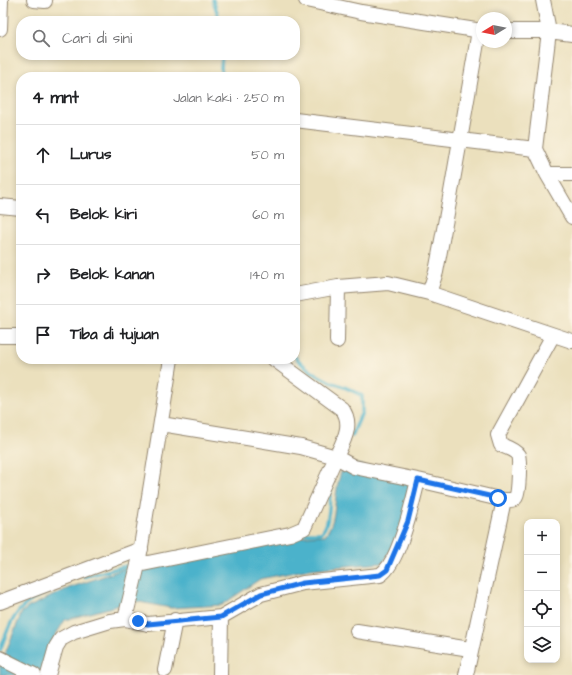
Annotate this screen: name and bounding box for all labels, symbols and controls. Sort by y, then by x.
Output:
north arrow [476,12,512,48]
search box [16,16,300,60]
icon: search [30,27,52,49]
text: Cari di sini [62,28,132,49]
text: 4 mnt [32,86,79,110]
text: Jalan kaki · 250 m [173,89,284,107]
icon: ahead [32,144,54,166]
text: Lurus [70,144,111,165]
text: 50 m [251,146,284,164]
icon: left [32,204,54,226]
text: Belok kiri [70,204,137,225]
text: 60 m [252,206,284,224]
icon: right [32,264,54,286]
text: Belok kanan [70,264,154,285]
text: 140 m [250,266,284,284]
icon: arrive [32,324,54,346]
text: Tiba di tujuan [70,324,159,345]
route start [489,489,507,507]
map controls [524,519,560,663]
button: + [524,519,560,555]
button: − [524,555,560,591]
button: locate [524,591,560,627]
route end [129,612,147,630]
button: layers [524,627,560,663]

